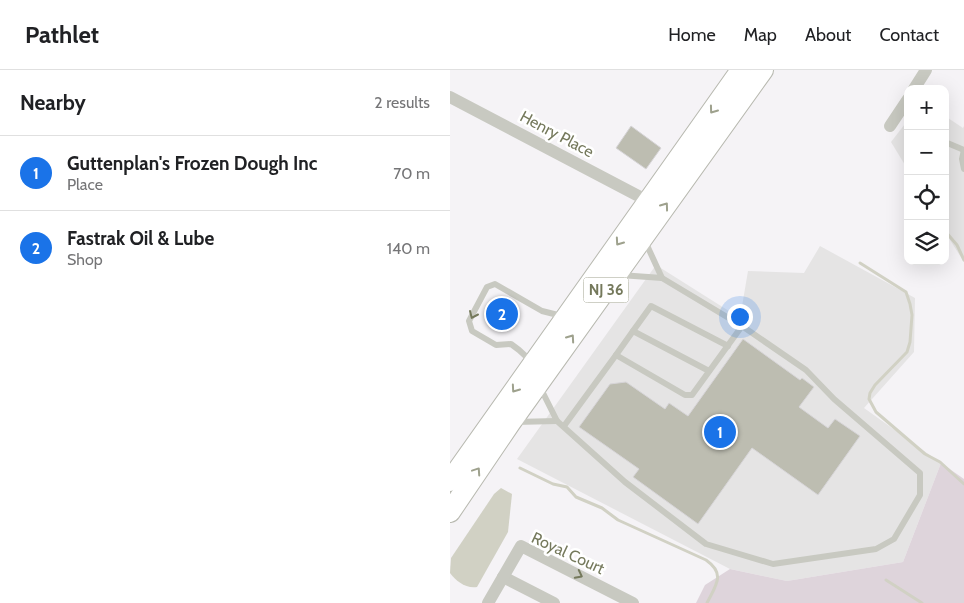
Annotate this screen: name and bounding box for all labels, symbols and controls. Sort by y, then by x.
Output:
text: Pathlet [25,20,99,49]
text: Home [668,24,716,46]
text: Map [744,24,777,46]
text: About [805,24,851,46]
text: Contact [879,24,939,46]
map controls [904,85,949,265]
button: + [904,85,949,130]
text: Nearby [20,90,86,115]
text: 2 results [374,93,430,112]
one-way arrow [710,104,719,114]
street label: Henry Place [517,107,597,161]
button: − [904,130,949,175]
text: Guttenplan's Frozen Dough Inc [67,152,317,175]
text: 1 [33,164,39,183]
text: 70 m [393,164,430,183]
text: Place [67,175,103,194]
button: locate [904,175,949,220]
one-way arrow [659,202,668,212]
button: layers [904,220,949,265]
text: Fastrak Oil & Lube [67,227,214,250]
one-way arrow [616,236,625,246]
text: 2 [32,239,40,258]
text: 140 m [387,239,430,258]
text: Shop [67,250,103,269]
road number: NJ 36 [584,278,628,302]
pin: 2 [486,295,518,333]
your location [727,304,753,330]
one-way arrow [469,310,479,319]
one-way arrow [565,335,574,344]
one-way arrow [512,383,520,392]
pin: 1 [704,413,736,451]
one-way arrow [471,467,480,477]
street label: Royal Court [529,528,608,578]
one-way arrow [574,569,583,579]

